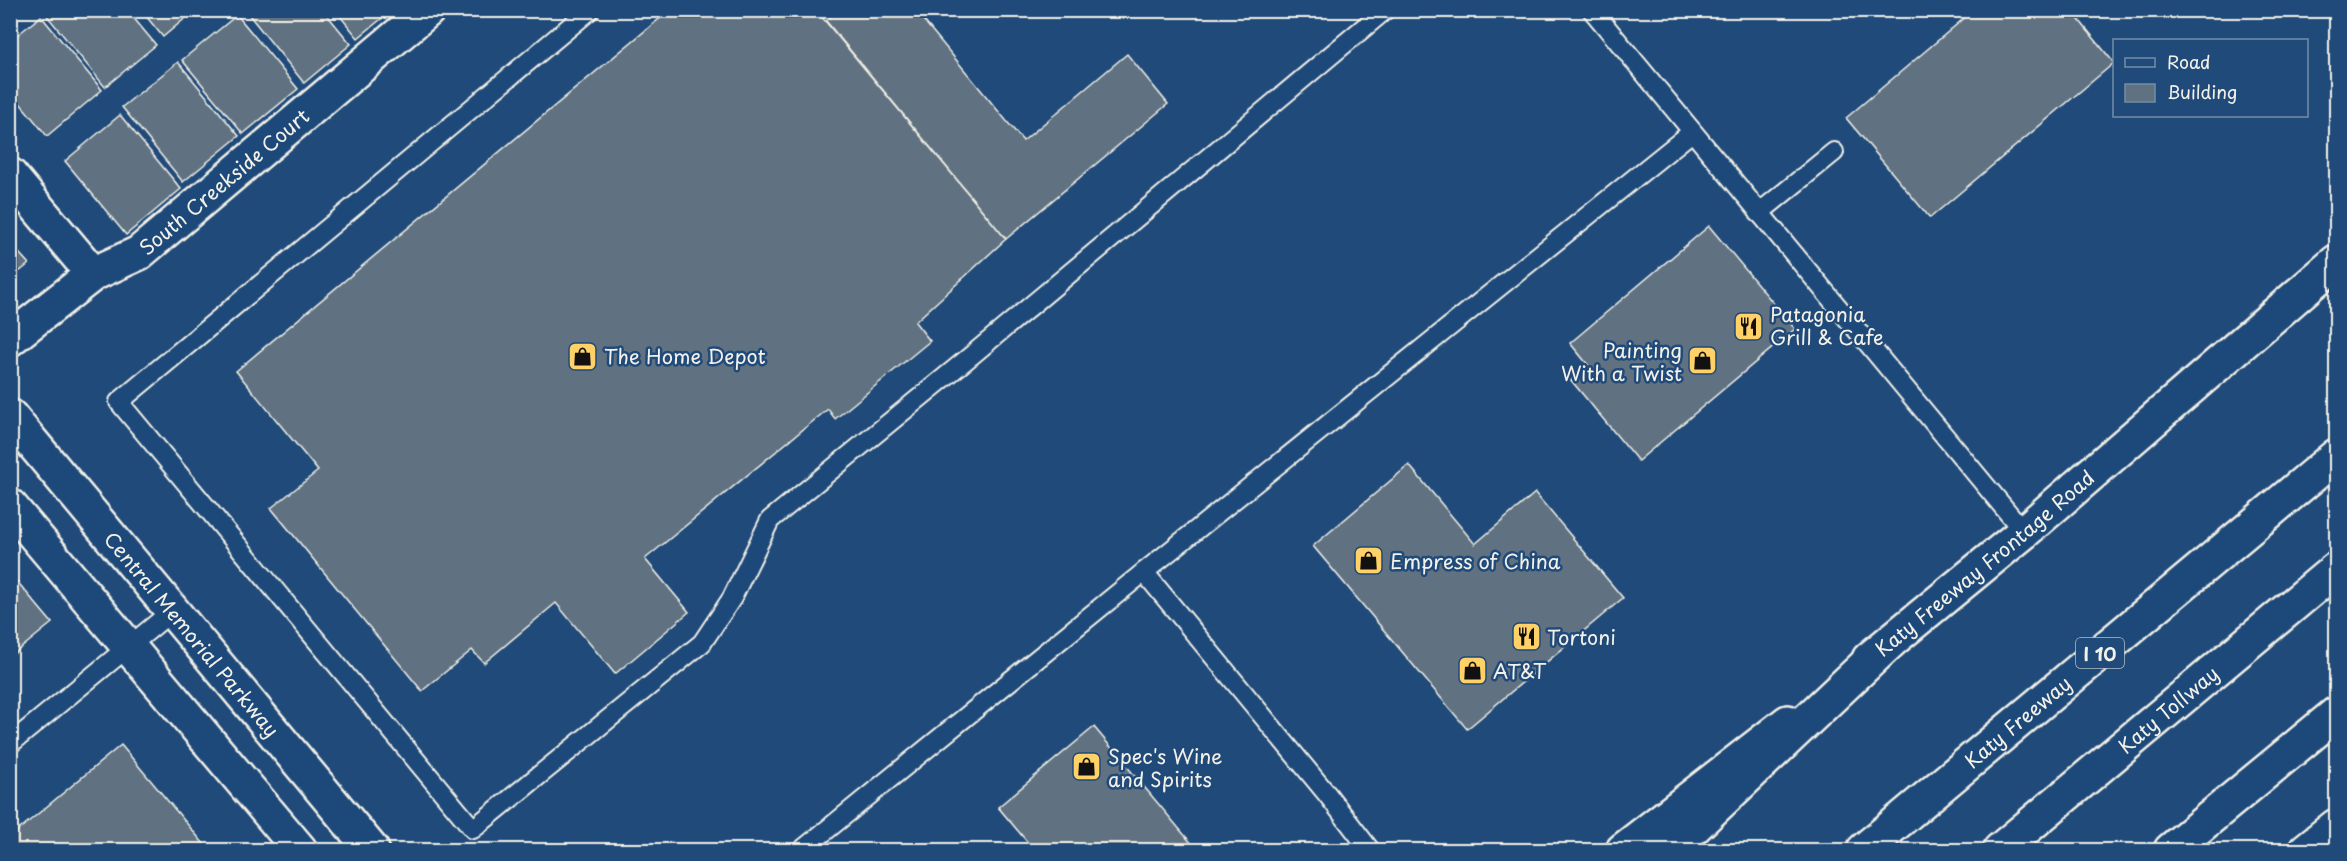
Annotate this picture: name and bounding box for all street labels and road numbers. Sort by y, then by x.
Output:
street label: South Creekside Court [132,101,316,262]
street label: Katy Freeway Frontage Road [1868,463,2101,664]
street label: Central Memorial Parkway [97,525,287,743]
road number: I 10 [2076,638,2124,668]
street label: Katy Tollway [2111,659,2225,760]
street label: Katy Freeway [1958,668,2077,775]

